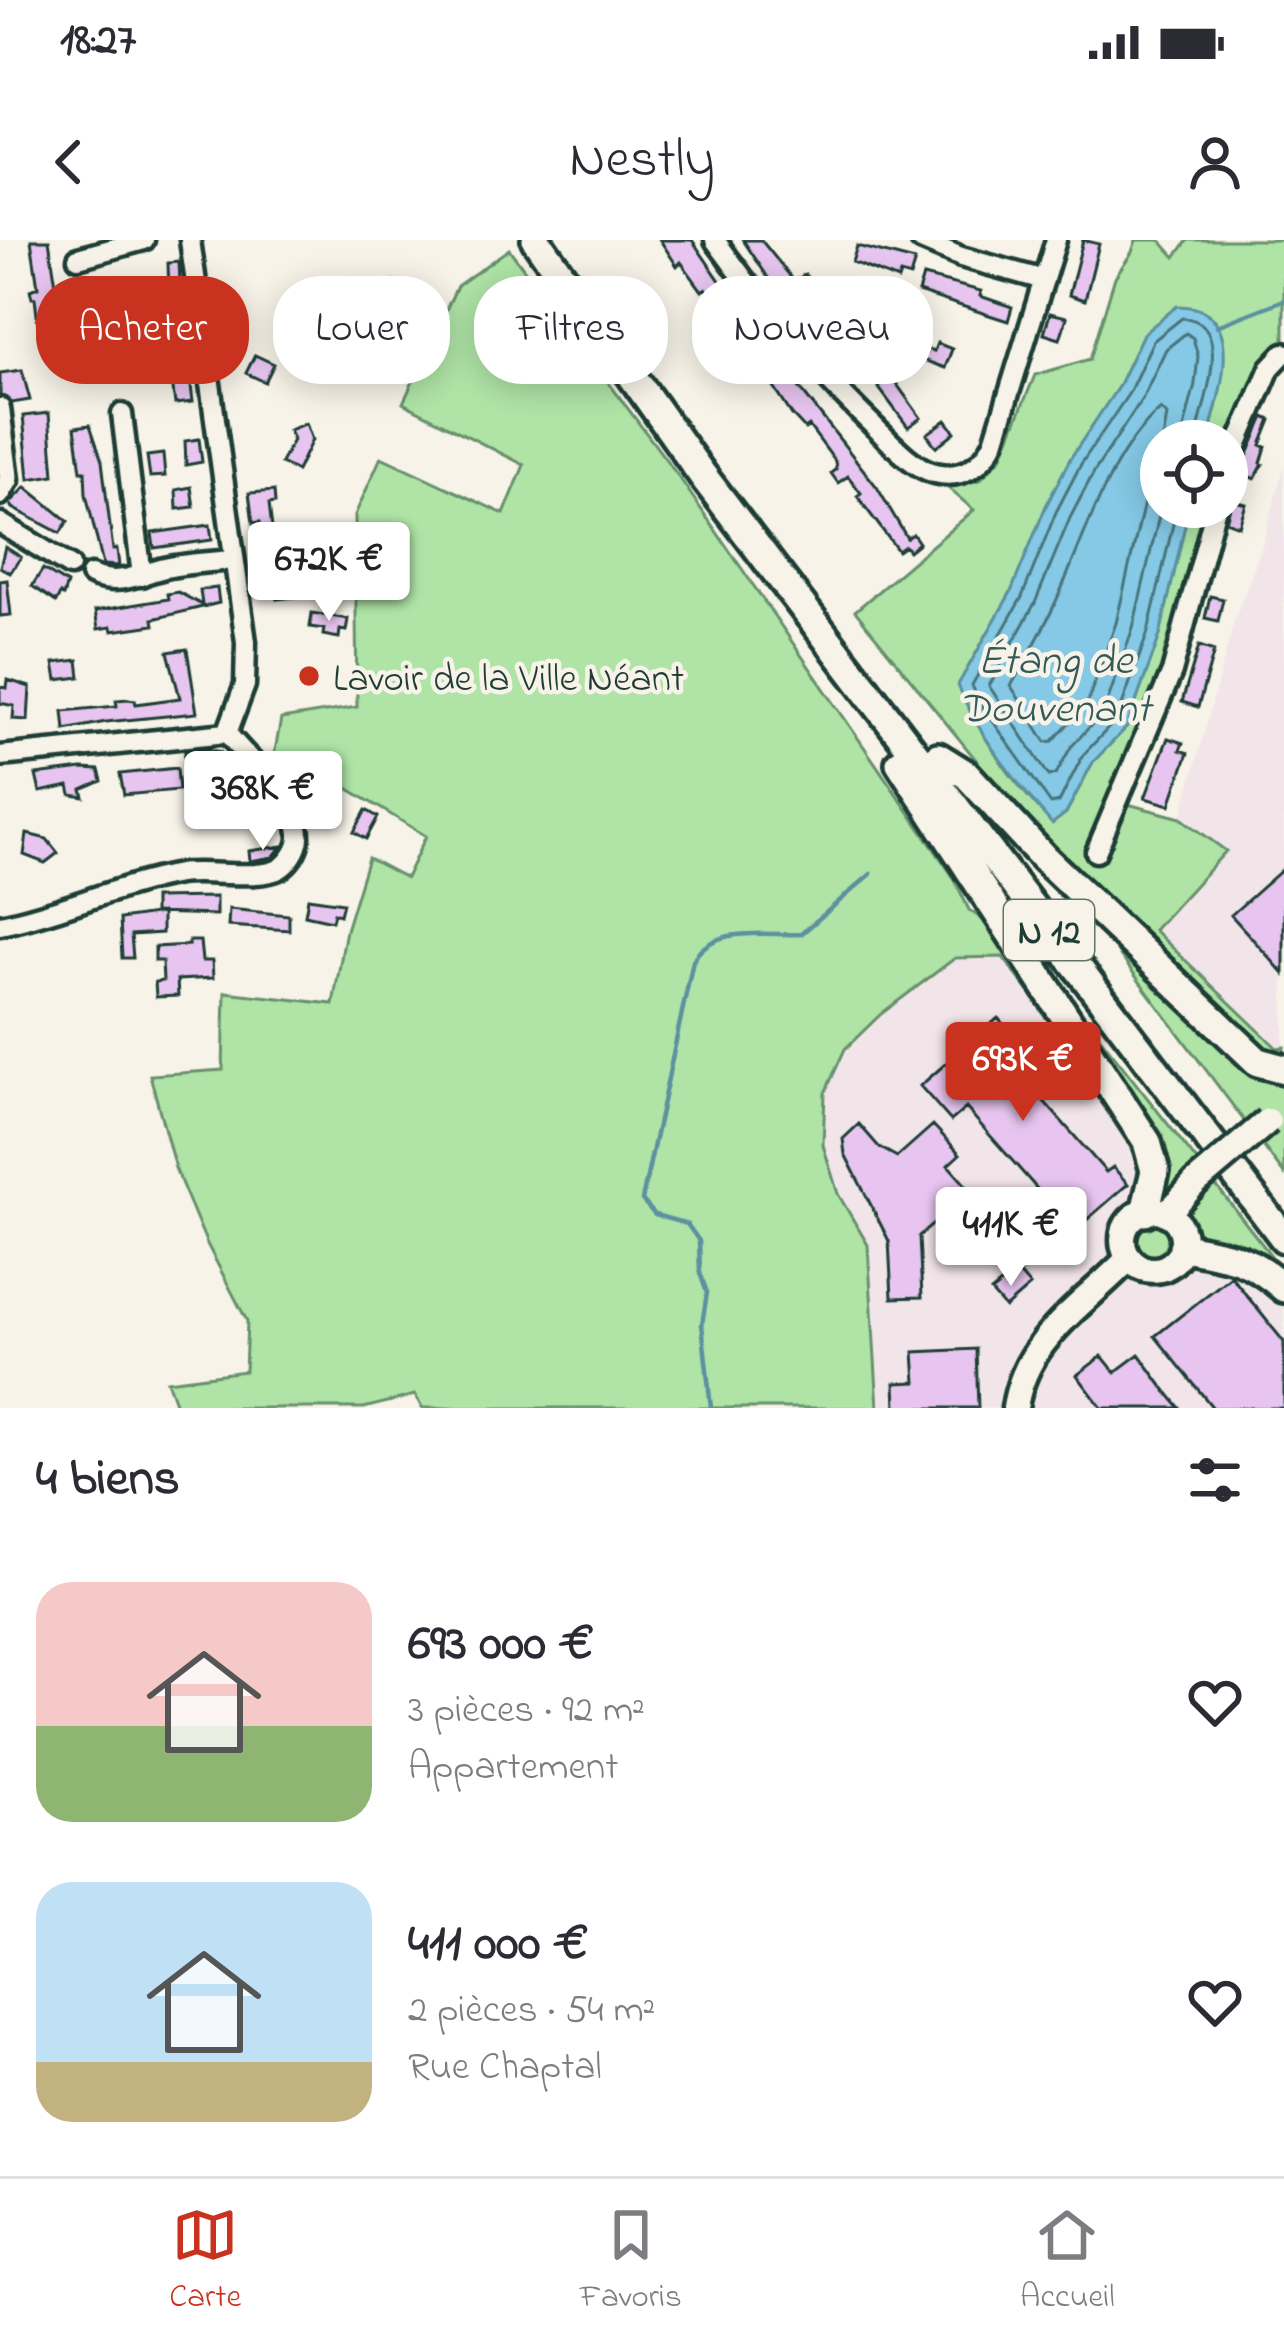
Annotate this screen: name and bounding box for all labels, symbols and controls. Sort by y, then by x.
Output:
text: 18:27 [60,9,136,75]
text: Nestly [569,123,715,201]
icon: back [36,129,102,195]
icon: person [1182,129,1248,195]
chip: Acheter [36,276,249,384]
chip: Louer [273,276,450,384]
chip: Filtres [474,276,668,384]
chip: Nouveau [692,276,933,384]
map controls [1140,420,1248,528]
button: locate [1140,420,1248,528]
pin: 672K € [231,522,427,624]
text: 672K € [275,532,383,589]
water label: Étang de Douvenant [959,632,1154,741]
place label: Lavoir de la Ville Néant [333,652,684,709]
marker: Lavoir de la Ville Néant [296,663,322,689]
pin: 368K € [165,751,361,853]
text: 368K € [211,761,315,818]
road number: N 12 [1004,900,1094,960]
pin: 693K € [925,1022,1121,1124]
text: 693K € [973,1032,1073,1089]
pin: 411K € [913,1187,1109,1289]
text: 411K € [963,1197,1059,1254]
text: 4 biens [36,1443,180,1518]
icon: filters [1182,1447,1248,1513]
text: 693 000 € [408,1608,594,1683]
icon: home [132,1630,276,1774]
icon: heart [1182,1669,1248,1735]
text: 3 pièces · 92 m² [408,1683,645,1740]
text: Appartement [408,1740,618,1797]
text: 411 000 € [408,1908,589,1983]
icon: home [132,1930,276,2074]
icon: heart [1182,1969,1248,2035]
text: 2 pièces · 54 m² [408,1983,655,2040]
text: Rue Chaptal [408,2040,602,2097]
tab: Carte [169,2202,241,2322]
tab: Favoris [580,2202,682,2322]
tab: Accueil [1020,2202,1115,2322]

